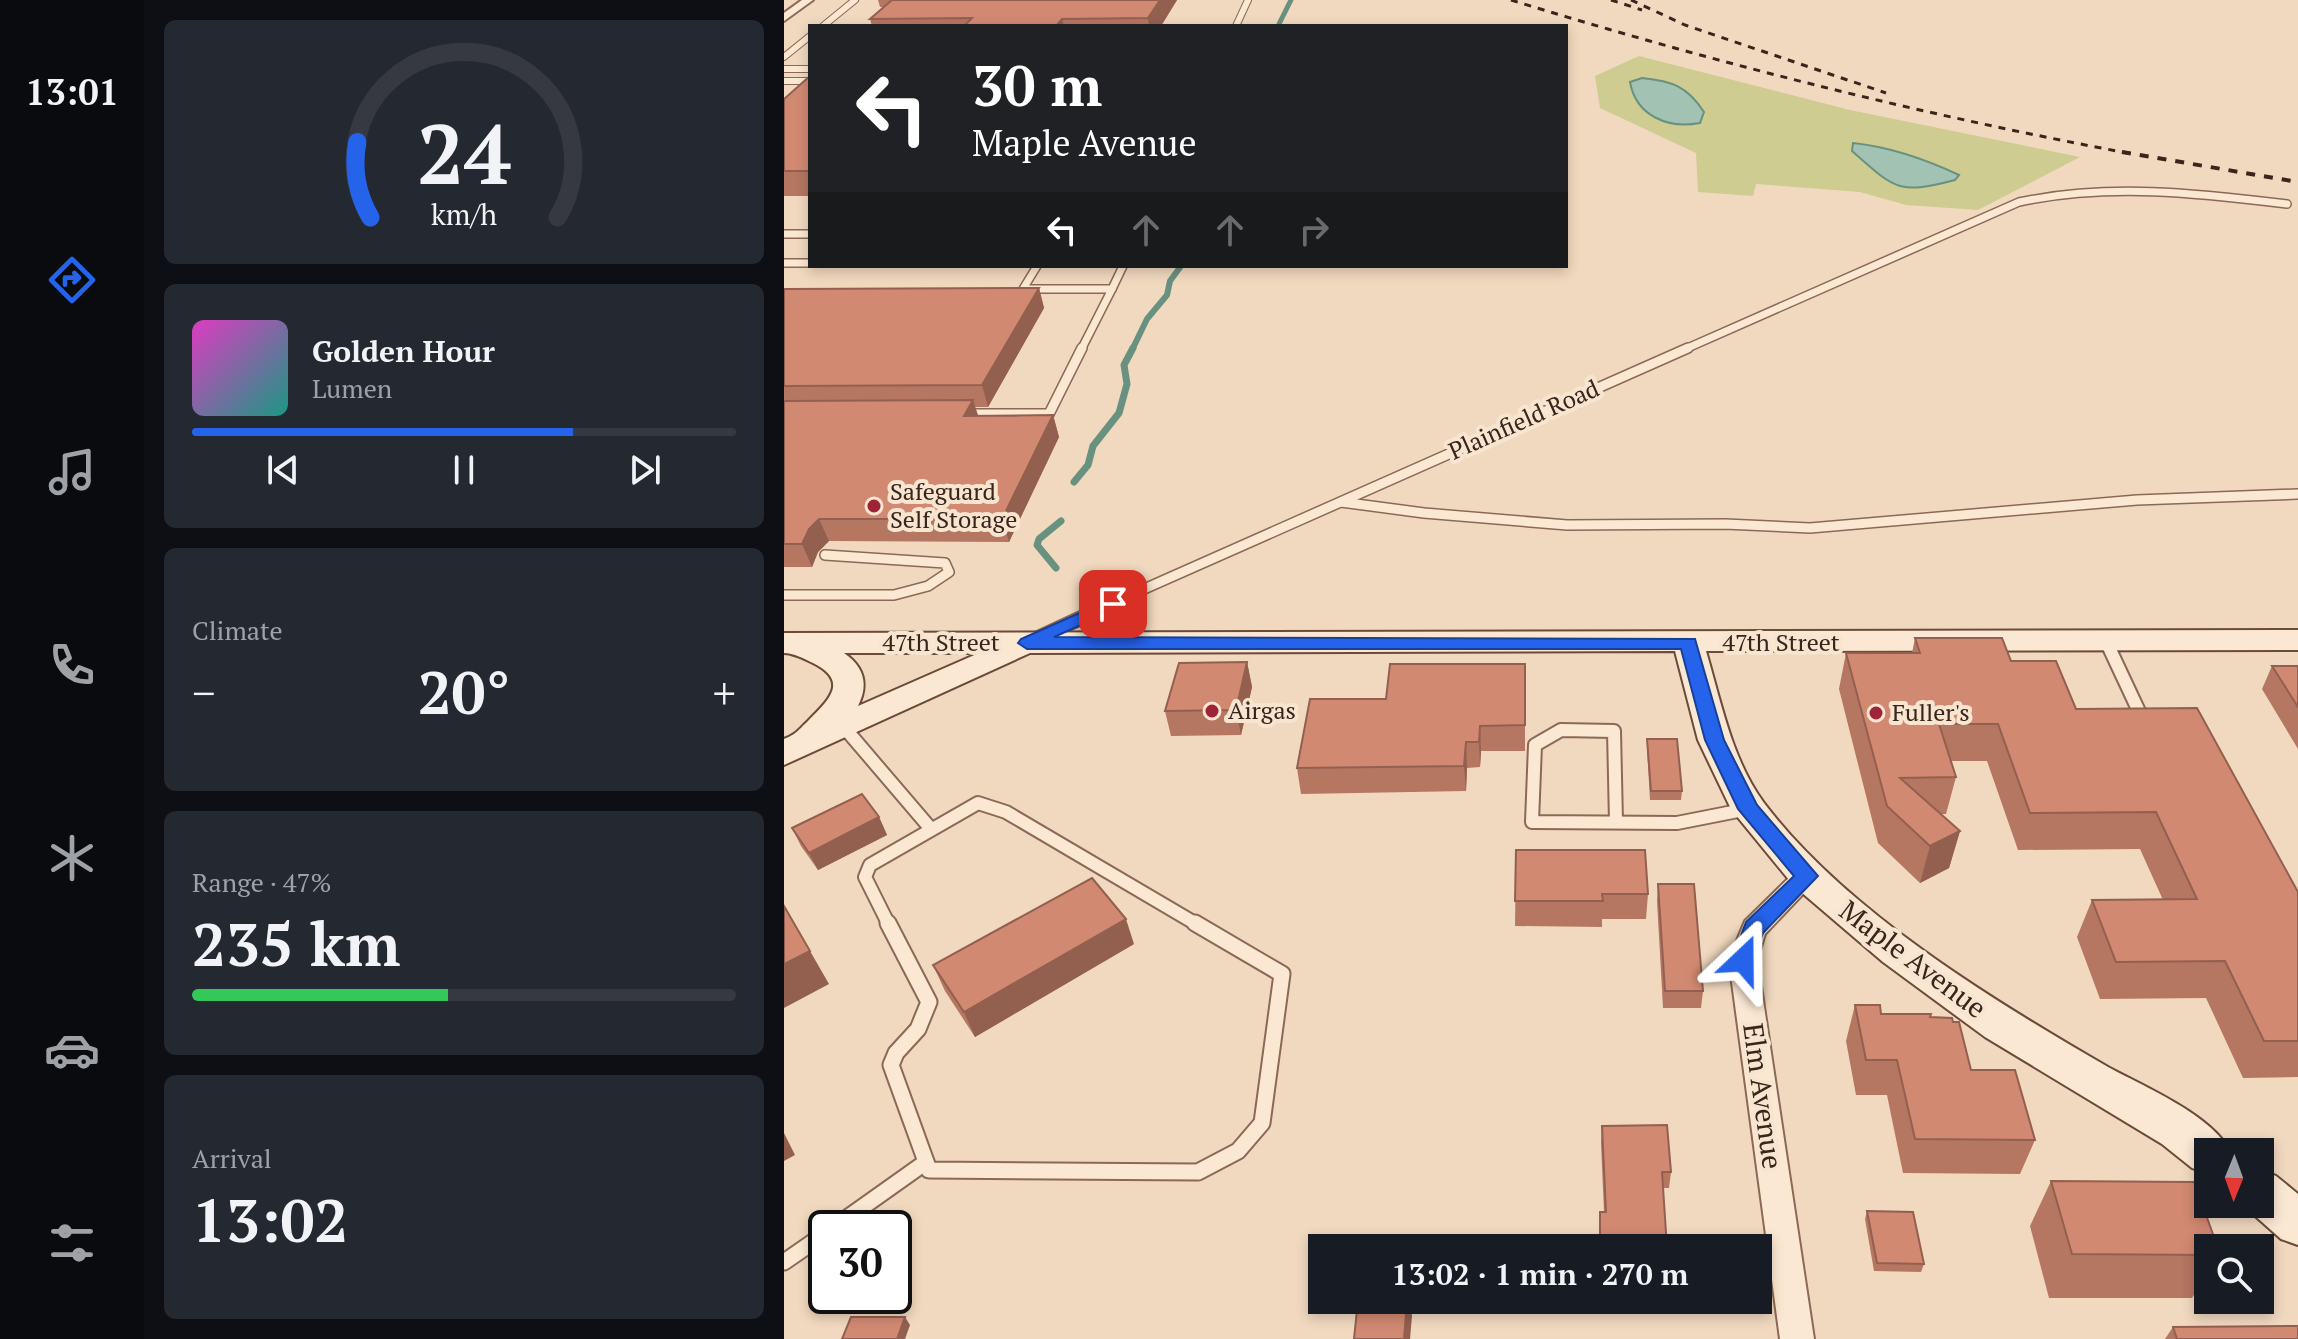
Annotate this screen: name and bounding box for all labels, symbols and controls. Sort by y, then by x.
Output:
text: 30 m [972,48,1102,122]
icon: left [840,56,944,160]
text: 13:01 [25,68,119,115]
text: 24 [417,97,511,207]
text: Maple Avenue [972,119,1197,166]
text: km/h [431,195,497,233]
icon: left [1040,208,1084,252]
icon: ahead [1124,208,1168,252]
icon: ahead [1208,208,1252,252]
icon: right [1292,208,1336,252]
icon: directions [44,252,100,308]
text: Golden Hour [312,331,495,371]
text: Lumen [312,371,392,405]
street label: Plainfield Road [1443,372,1604,467]
icon: music [44,444,100,500]
icon: previous [261,448,305,492]
icon: pause [442,448,486,492]
icon: next [623,448,667,492]
place label: Safeguard Self Storage [890,475,1017,535]
marker: Safeguard Self Storage [865,497,883,515]
pin [1079,570,1147,638]
icon: arrive [1091,582,1135,626]
text: Climate [192,613,283,647]
street label: 47th Street [882,626,1000,658]
street label: 47th Street [1722,626,1840,658]
icon: phone [44,637,100,693]
text: 20° [418,652,510,731]
text: − [192,663,215,722]
text: + [713,663,736,722]
place label: Airgas [1228,694,1296,726]
place label: Fuller's [1892,696,1970,728]
marker: Airgas [1203,702,1221,720]
marker: Fuller's [1867,704,1885,722]
icon: climate [44,830,100,886]
text: Range · 47% [192,865,331,899]
street label: Maple Avenue [1832,891,1994,1026]
text: 235 km [192,904,400,983]
position arrow [1701,918,1785,1002]
street label: Elm Avenue [1735,1021,1792,1171]
icon: car [44,1022,100,1078]
north arrow [2194,1138,2274,1218]
map controls [2194,1138,2274,1314]
text: Arrival [192,1141,272,1175]
text: 13:02 [192,1180,348,1259]
speed limit sign: 30 [808,1210,912,1314]
icon: filters [44,1215,100,1271]
button: search [2194,1234,2274,1314]
text: 13:02 · 1 min · 270 m [1392,1254,1688,1294]

